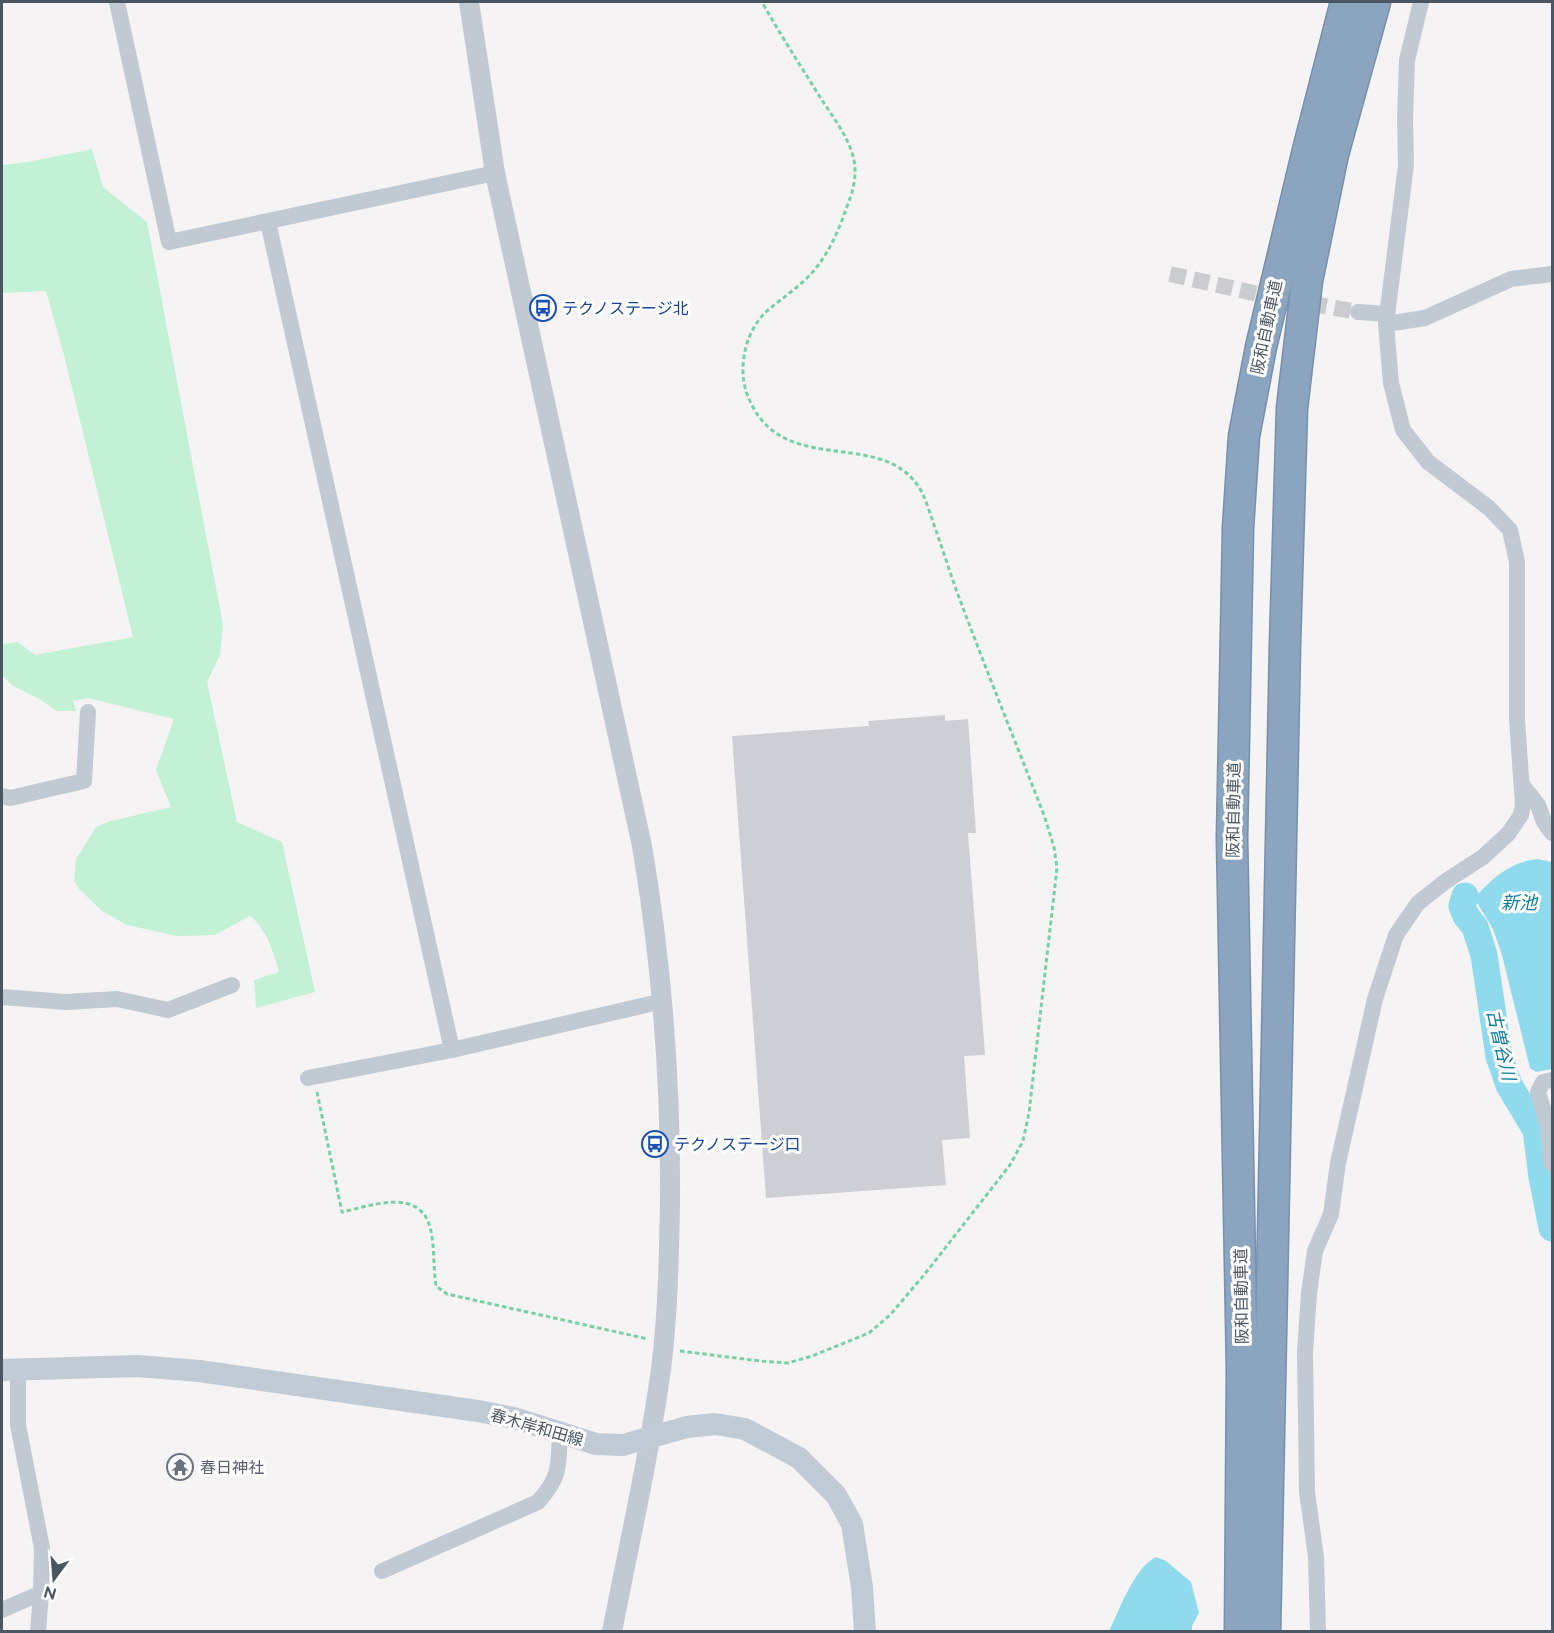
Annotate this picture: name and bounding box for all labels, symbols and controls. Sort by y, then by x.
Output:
street label: 阪和自動車道 [1247,278,1286,376]
bus stop icon: テクノステージ北 [528,293,558,323]
place label: テクノステージ北 [562,299,689,318]
street label: 阪和自動車道 [1223,762,1244,858]
water label: 新池 [1501,892,1539,913]
water label: 古曽谷川 [1483,1007,1520,1084]
bus stop icon: テクノステージ口 [640,1129,670,1159]
place label: テクノステージ口 [674,1135,801,1154]
street label: 阪和自動車道 [1231,1248,1252,1344]
street label: 春木岸和田線 [488,1405,586,1450]
temple icon: 春日神社 [165,1452,195,1482]
place label: 春日神社 [200,1458,264,1477]
north arrow [24,1549,84,1609]
text: N [42,1582,58,1604]

